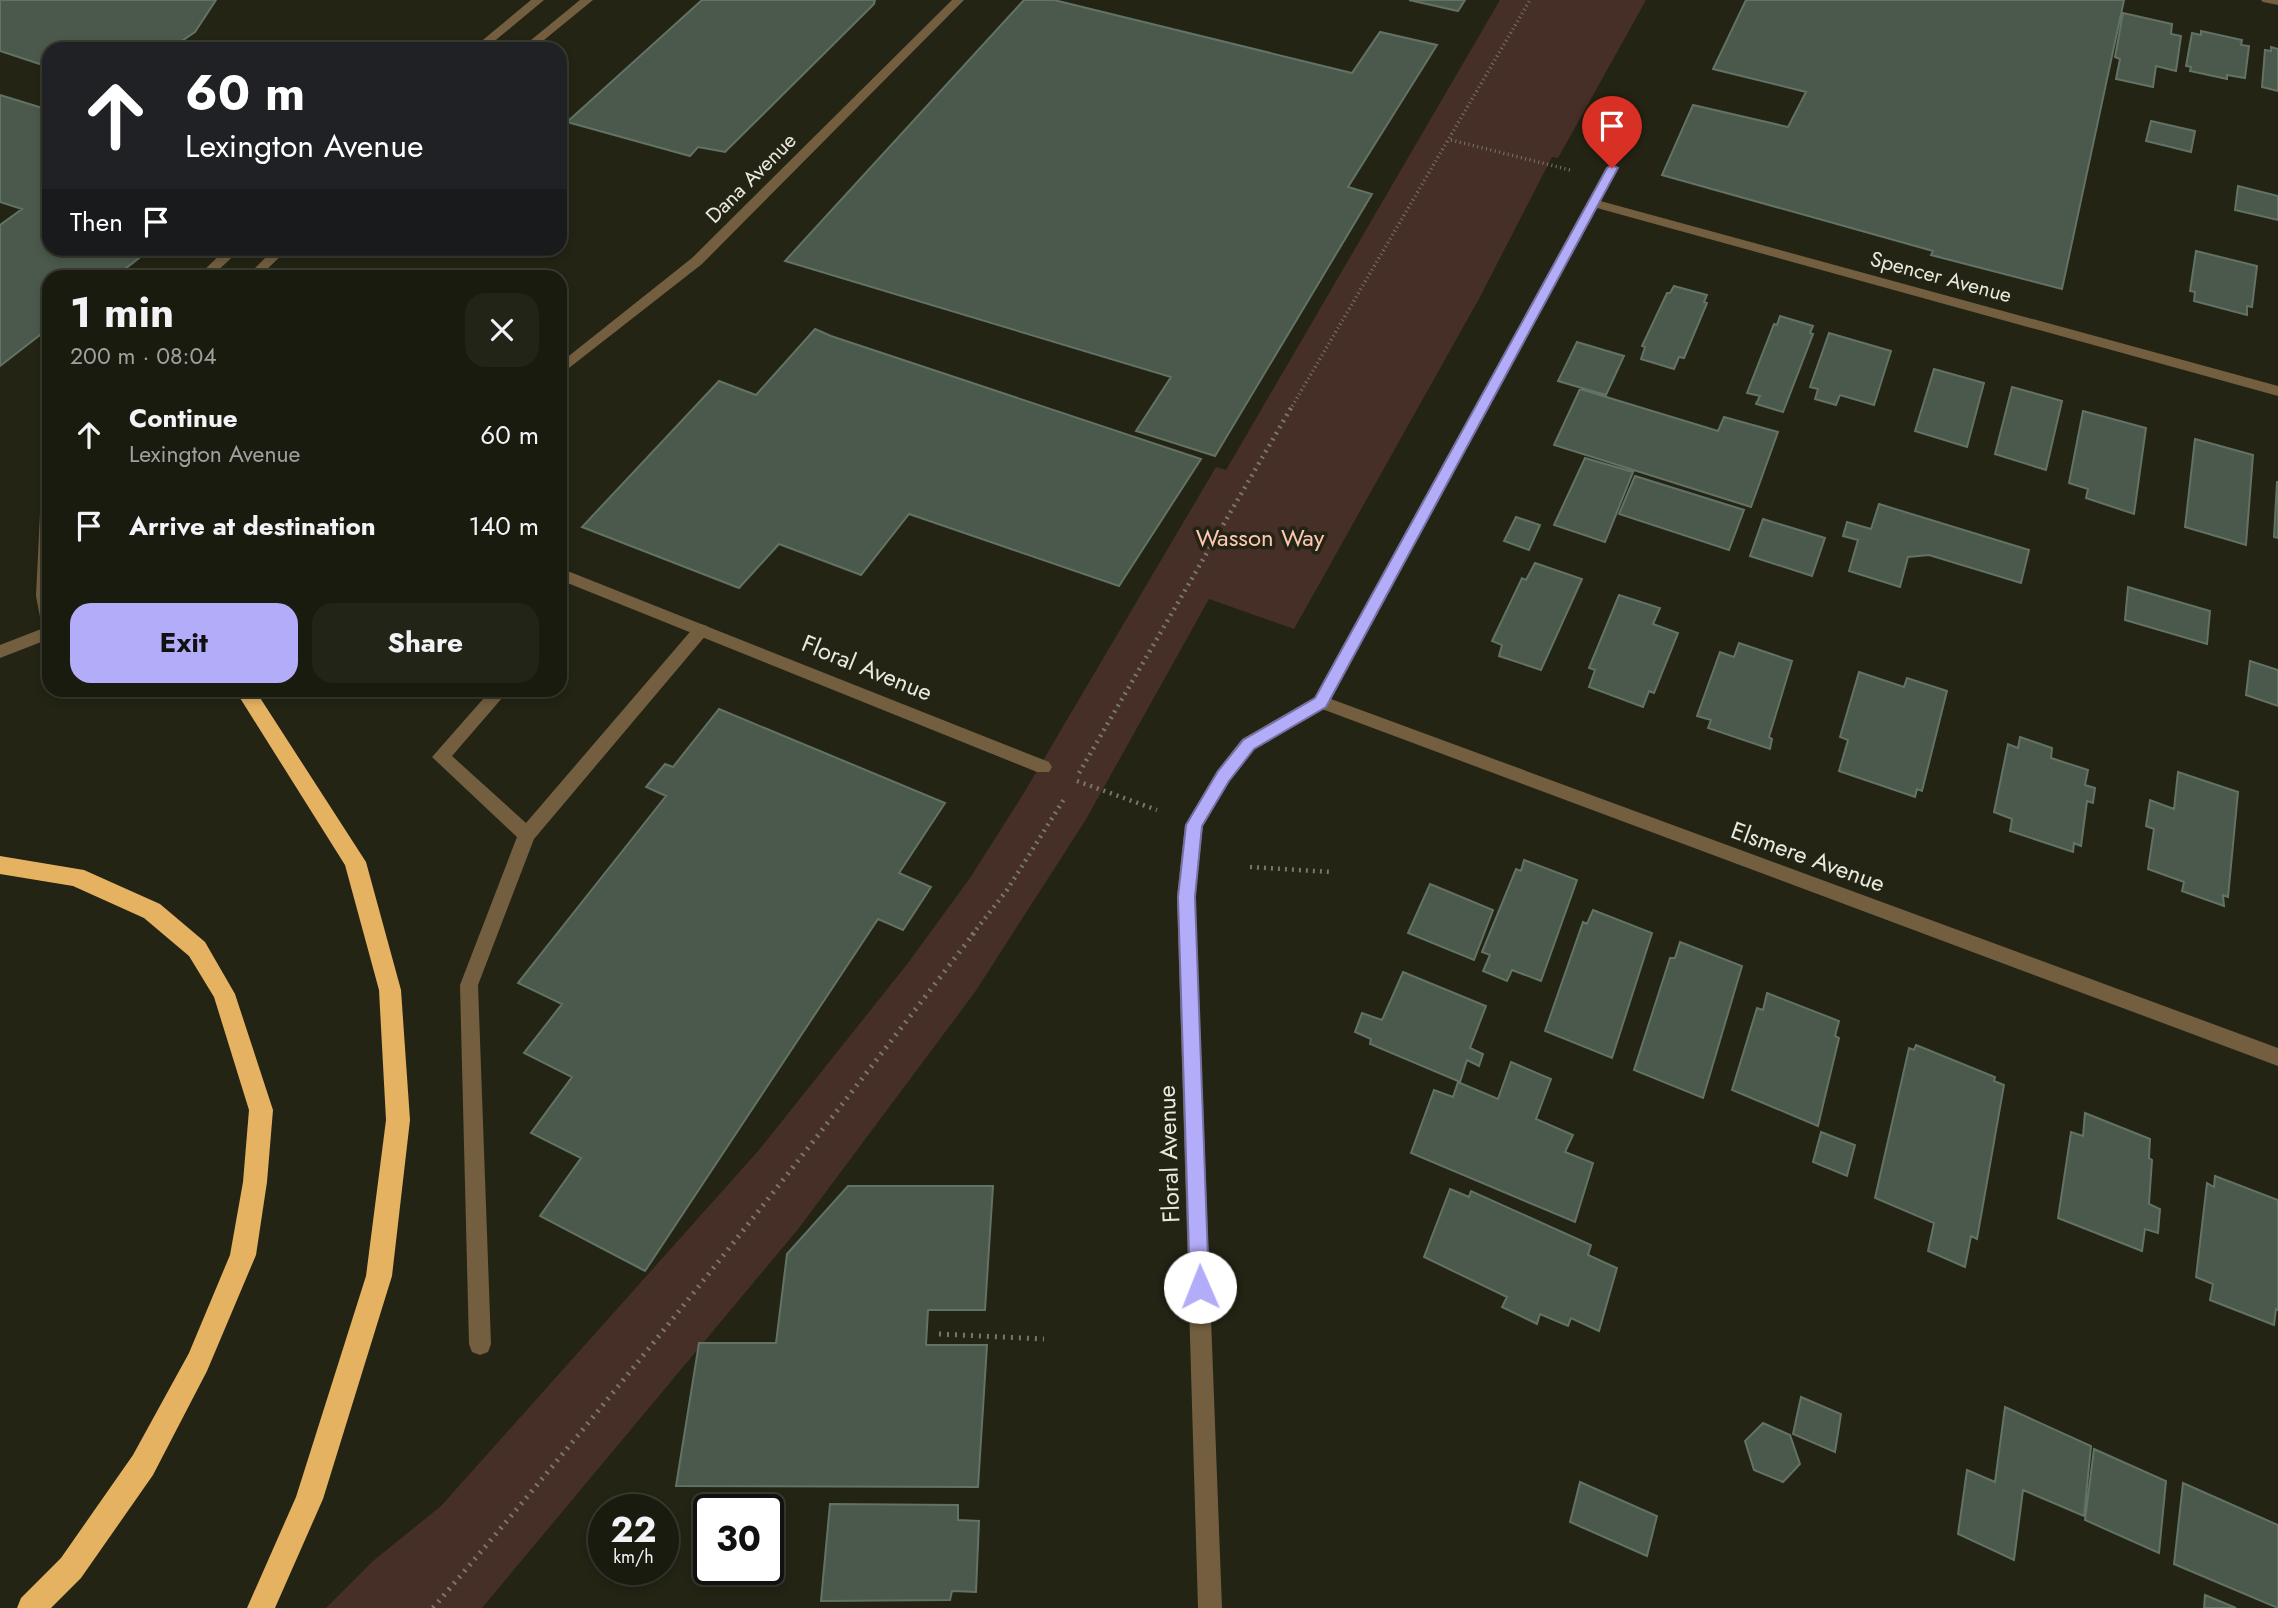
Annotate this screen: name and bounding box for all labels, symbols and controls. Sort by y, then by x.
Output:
text: 60 m [185,58,305,128]
icon: ahead [70,70,161,161]
pin [1582,96,1642,168]
icon: arrive [1593,107,1631,145]
text: Lexington Avenue [185,123,423,169]
street label: Dana Avenue [699,126,803,230]
text: Then [70,203,123,241]
icon: arrive [137,203,175,241]
street label: Spencer Avenue [1867,244,2015,310]
text: 1 min [70,282,174,343]
button: close [465,293,539,367]
text: 200 m · 08:04 [70,339,217,373]
text: Continue [129,399,238,437]
icon: ahead [70,416,108,454]
text: 60 m [480,416,539,454]
text: Lexington Avenue [129,437,300,471]
icon: arrive [70,507,108,545]
text: Arrive at destination [129,507,376,545]
text: 140 m [468,507,539,545]
park label: Wasson Way [1196,520,1325,555]
button: Exit [70,603,298,683]
button: Share [312,603,539,683]
street label: Floral Avenue [797,625,938,710]
street label: Elsmere Avenue [1726,812,1890,901]
street label: Floral Avenue [1149,1085,1188,1224]
position arrow [1163,1250,1237,1324]
speed limit sign: 30 [693,1494,784,1585]
text: 22 [611,1505,656,1555]
text: km/h [613,1544,654,1570]

